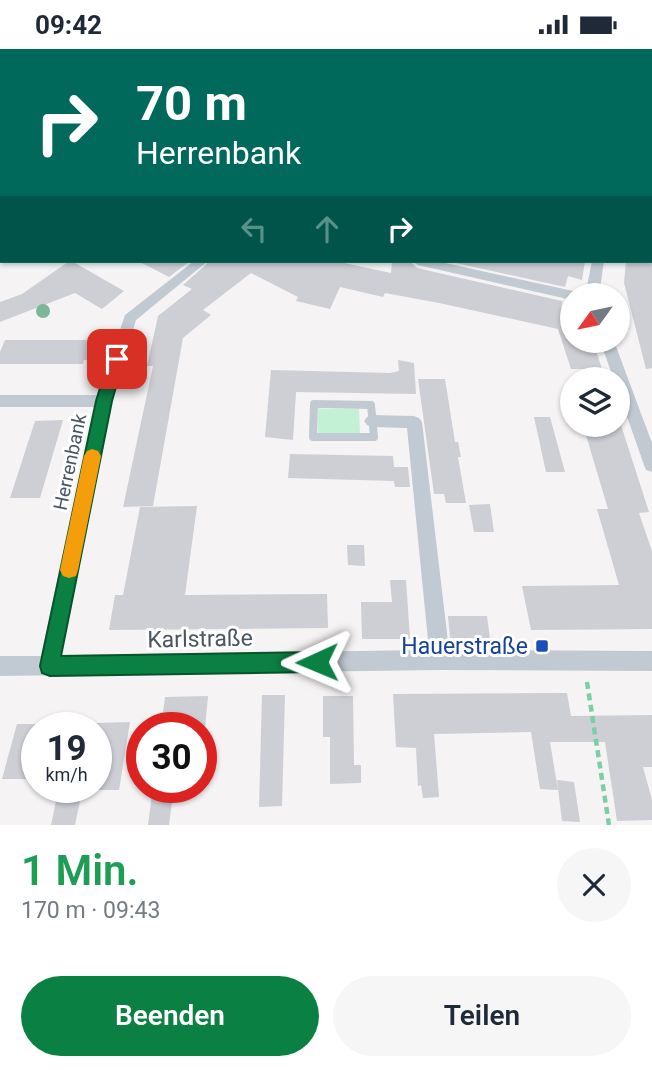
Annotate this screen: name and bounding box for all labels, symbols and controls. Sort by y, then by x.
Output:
text: 09:42 [35,10,102,40]
text: 70 m [136,75,247,132]
icon: right [21,77,112,168]
text: Herrenbank [136,134,301,172]
icon: left [235,210,273,248]
icon: ahead [308,210,346,248]
icon: right [381,210,419,248]
north arrow [560,283,630,353]
map controls [560,283,630,437]
pin [87,329,147,389]
icon: arrive [98,340,136,378]
button: layers [560,367,630,437]
street label: Herrenbank [49,411,92,512]
street label: Karlstraße [147,625,253,653]
position arrow [280,625,354,699]
place label: Hauerstraße [401,633,528,660]
marker: Hauerstraße [534,638,550,654]
speed limit sign: 30 [126,712,217,803]
text: 19 [46,728,87,769]
text: km/h [45,764,88,785]
text: 1 Min. [21,846,139,895]
button: close [557,848,631,922]
text: 170 m · 09:43 [21,897,160,924]
button: Beenden [21,976,319,1056]
button: Teilen [333,976,631,1056]

